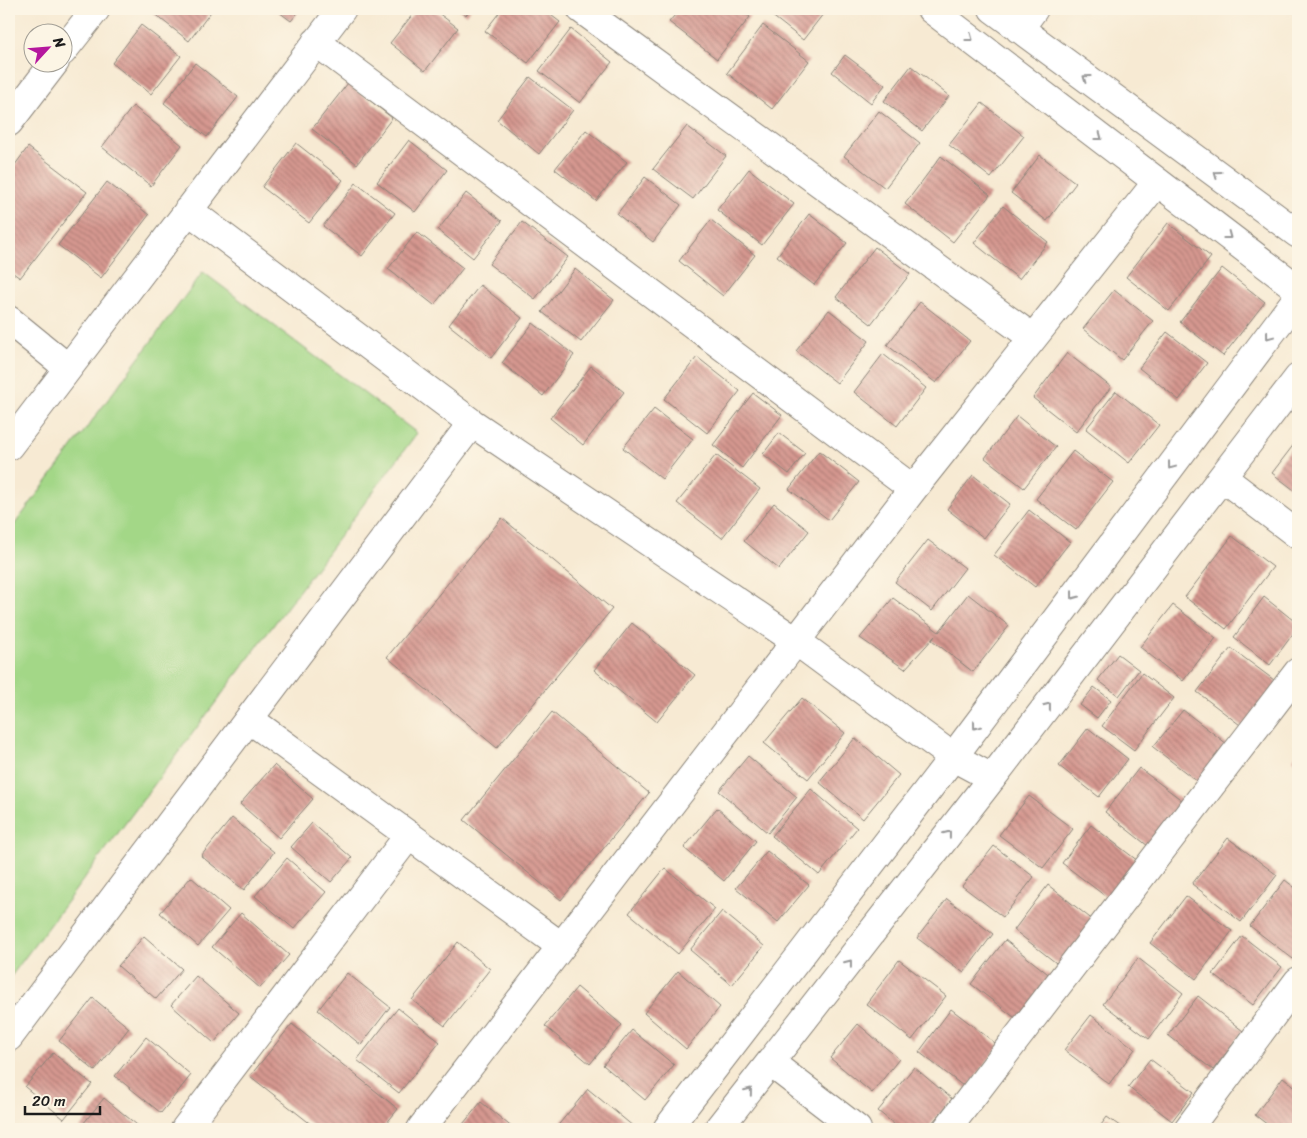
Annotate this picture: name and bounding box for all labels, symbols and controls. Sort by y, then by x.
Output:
north arrow [22,22,72,72]
text: N [45,32,73,53]
one-way arrow [964,33,973,41]
one-way arrow [1082,75,1092,84]
one-way arrow [1093,131,1103,140]
one-way arrow [1213,171,1223,180]
one-way arrow [1222,230,1231,238]
one-way arrow [1266,330,1275,340]
one-way arrow [1169,460,1177,469]
one-way arrow [1071,590,1079,599]
one-way arrow [1042,703,1050,712]
one-way arrow [973,720,982,730]
one-way arrow [943,831,952,840]
one-way arrow [843,960,851,969]
scale bar [25,1083,100,1115]
text: 20 m [32,1088,66,1114]
one-way arrow [743,1088,751,1097]

